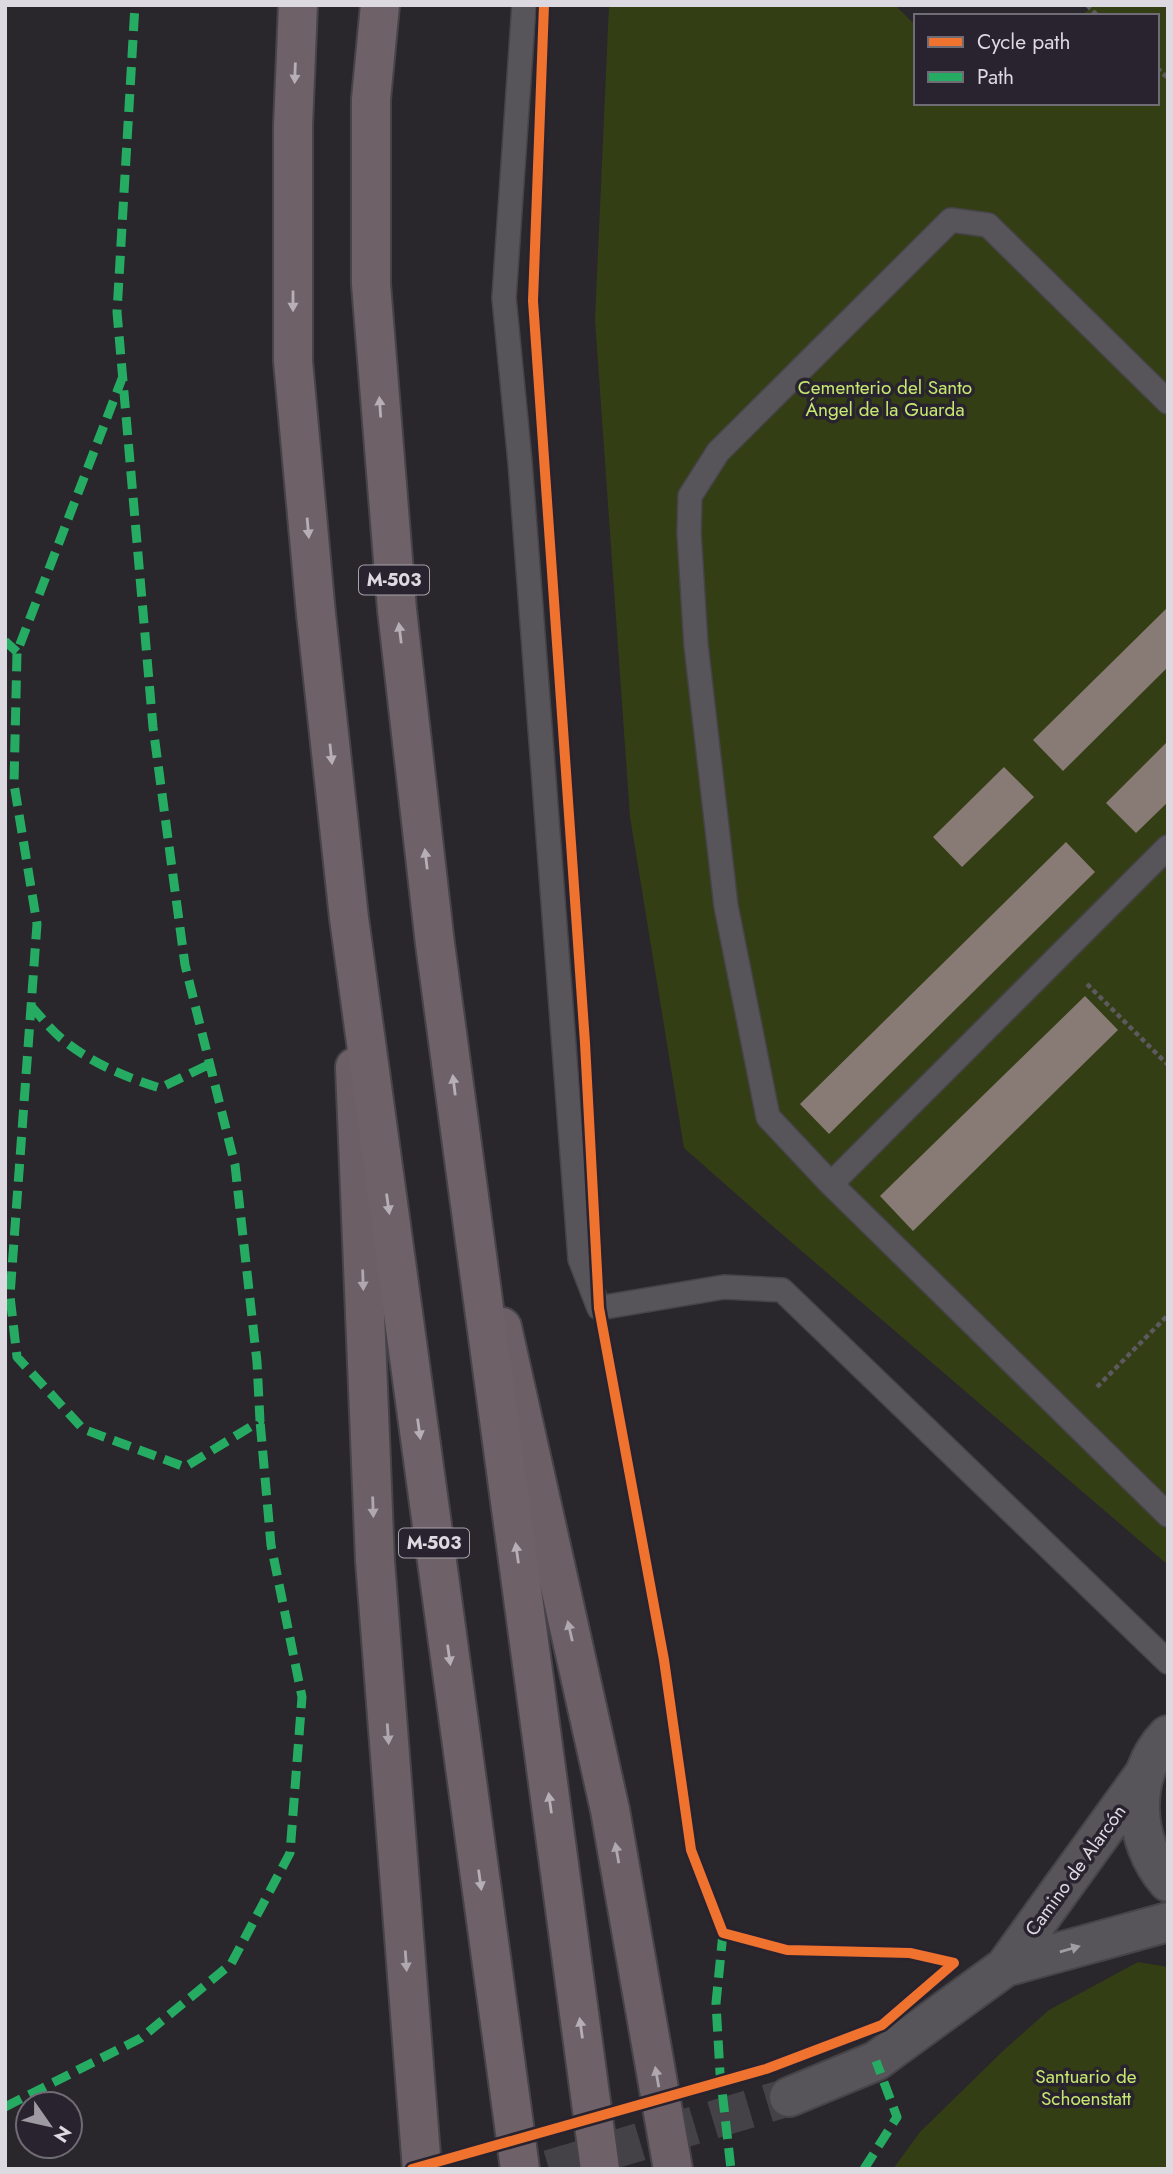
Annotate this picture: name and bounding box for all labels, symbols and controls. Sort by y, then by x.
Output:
legend [914,14,1159,105]
text: Cycle path [977,27,1070,57]
text: Path [977,62,1014,92]
one-way arrow [290,63,301,85]
one-way arrow [287,290,299,312]
park label: Cementerio del Santo Ángel de la Guarda [798,374,972,423]
one-way arrow [374,395,385,417]
one-way arrow [303,517,314,539]
road number: M-503 [359,566,429,594]
one-way arrow [394,622,405,644]
one-way arrow [326,743,337,765]
one-way arrow [420,848,431,870]
one-way arrow [448,1074,459,1096]
one-way arrow [382,1193,393,1215]
one-way arrow [358,1269,369,1291]
one-way arrow [413,1418,424,1440]
one-way arrow [367,1496,378,1518]
road number: M-503 [399,1528,469,1558]
one-way arrow [511,1542,522,1564]
one-way arrow [564,1620,575,1642]
one-way arrow [444,1644,455,1666]
one-way arrow [383,1723,394,1745]
one-way arrow [545,1792,556,1814]
street label: Camino de Alarcón [1019,1799,1132,1941]
one-way arrow [612,1842,623,1864]
one-way arrow [475,1869,486,1891]
one-way arrow [1060,1943,1082,1954]
one-way arrow [401,1950,412,1972]
one-way arrow [575,2017,586,2039]
park label: Santuario de Schoenstatt [1035,2063,1137,2112]
one-way arrow [651,2066,662,2088]
north arrow [14,2090,84,2160]
text: N [47,2120,78,2148]

